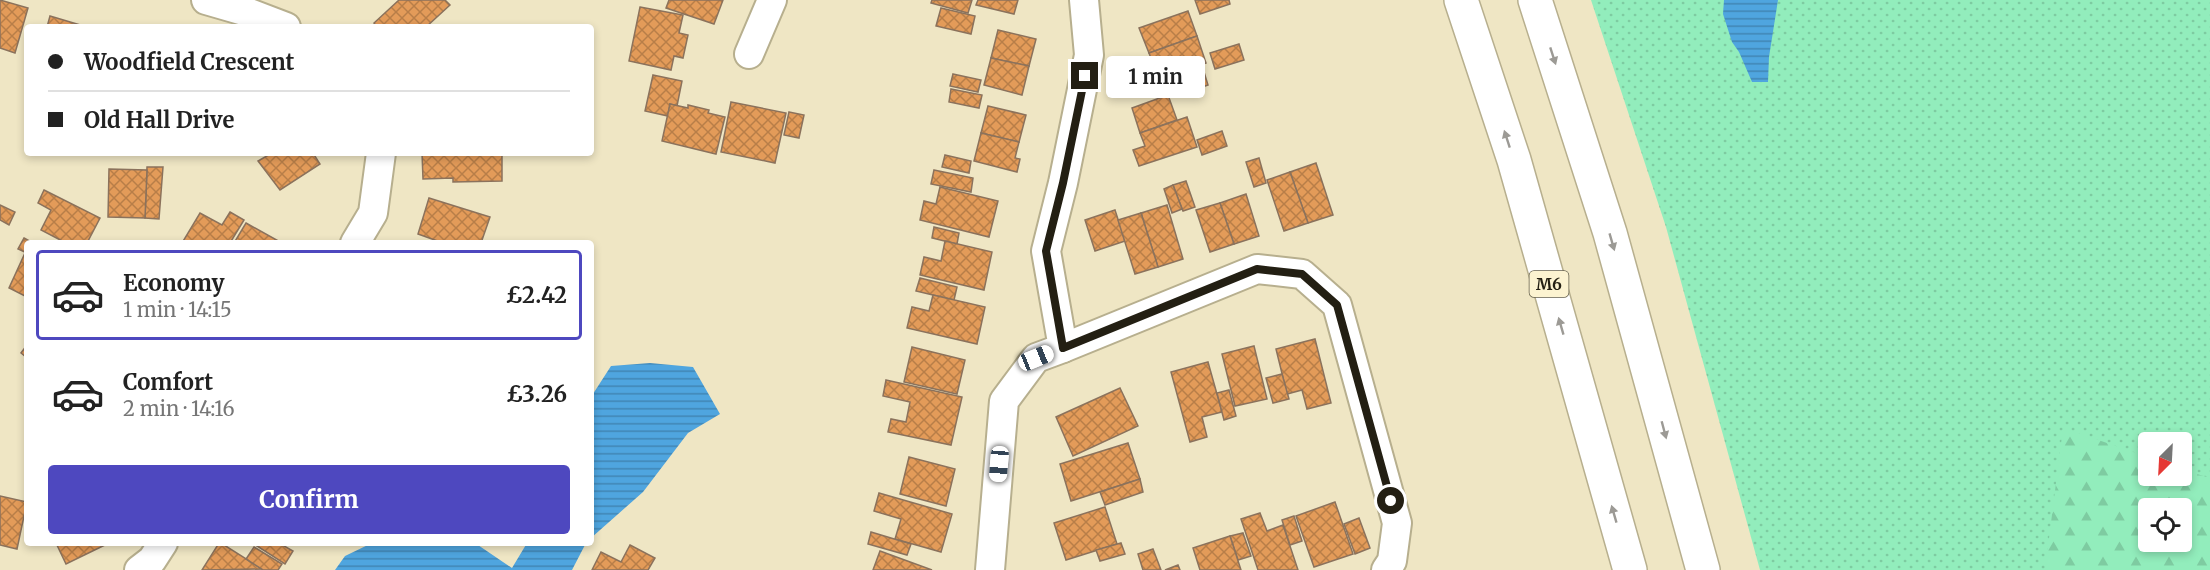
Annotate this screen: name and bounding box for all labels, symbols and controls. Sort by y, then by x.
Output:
one-way arrow [1549,47,1558,65]
text: Woodfield Crescent [84,48,294,76]
callout: 1 min [1106,55,1205,97]
route end [1071,62,1098,89]
text: 1 min [1128,64,1183,89]
text: Old Hall Drive [84,106,234,134]
one-way arrow [1502,130,1511,148]
one-way arrow [1608,232,1618,251]
icon: car [51,268,105,322]
text: Economy [123,269,224,297]
road number: M6 [1530,271,1568,297]
text: £2.42 [506,281,567,309]
text: 1 min · 14:15 [123,297,232,322]
one-way arrow [1556,317,1565,335]
car [1016,343,1056,373]
icon: car [51,367,105,421]
text: Comfort [123,368,213,396]
text: £3.26 [506,380,567,408]
text: 2 min · 14:16 [123,396,235,421]
one-way arrow [1660,421,1669,439]
north arrow [2138,432,2192,486]
map controls [2138,432,2192,552]
car [988,445,1010,483]
button: Confirm [48,465,570,534]
route start [1377,487,1404,514]
button: locate [2138,498,2192,552]
one-way arrow [1609,505,1618,523]

